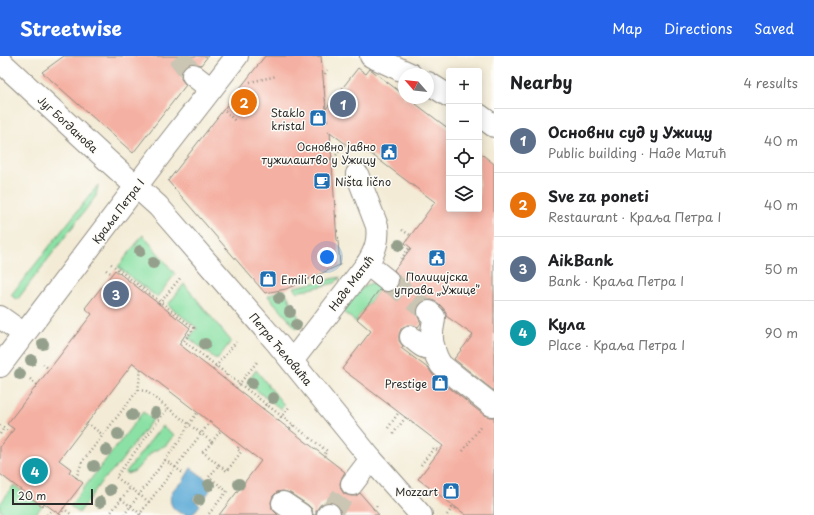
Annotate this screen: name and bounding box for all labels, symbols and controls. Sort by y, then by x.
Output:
text: Streetwise [20,14,122,42]
text: Map [612,18,642,39]
text: Directions [664,18,732,39]
text: Saved [754,18,794,39]
north arrow [398,68,434,104]
map controls [446,68,482,212]
button: + [446,68,482,104]
text: Nearby [510,69,572,95]
text: 4 results [744,73,798,92]
pin: 2 [231,87,257,117]
pin: 1 [330,89,356,119]
street label: Југ Богданова [34,91,102,157]
place label: Staklo kristal [271,104,305,134]
button: − [446,104,482,140]
shop icon: Staklo kristal [308,108,328,128]
text: Основни суд у Ужицу [548,120,713,143]
text: 1 [520,131,526,150]
text: 40 m [764,131,798,150]
place label: Основно јавно тужилаштво у Ужицу [262,138,376,168]
button: locate [446,140,482,176]
public building icon: Основно јавно тужилаштво у Ужицу [379,142,399,162]
text: Public building · Наде Матић [548,143,726,162]
cafe icon: Ništa lično [312,171,332,191]
place label: Ništa lično [335,173,391,190]
street label: Краља Петра I [88,175,148,247]
button: layers [446,176,482,212]
text: Sve za poneti [548,184,649,207]
text: 2 [518,195,528,214]
text: 40 m [764,195,798,214]
text: Restaurant · Краља Петра I [548,207,721,226]
your location [317,247,337,267]
public building icon: Полицијска управа „Ужице” [427,248,447,268]
text: AikBank [548,248,614,271]
street label: Наде Матић [324,252,378,314]
text: 3 [519,259,527,278]
text: 50 m [764,259,798,278]
place label: Полицијска управа „Ужице” [394,268,480,298]
shop icon: Emili 10 [258,269,278,289]
place label: Emili 10 [281,271,323,288]
text: Bank · Краља Петра I [548,271,684,290]
pin: 3 [103,279,129,309]
street label: Петра Ћеловића [245,309,317,389]
text: Кула [548,312,586,335]
text: 4 [519,323,527,342]
text: 90 m [765,323,798,342]
text: Place · Краља Петра I [548,335,685,354]
shop icon: Prestige [430,373,450,393]
place label: Prestige [385,375,427,392]
pin: 4 [22,456,48,486]
shop icon: Mozzart [441,481,461,501]
place label: Mozzart [395,483,439,500]
scale bar [12,487,93,506]
text: 20 m [18,487,46,504]

